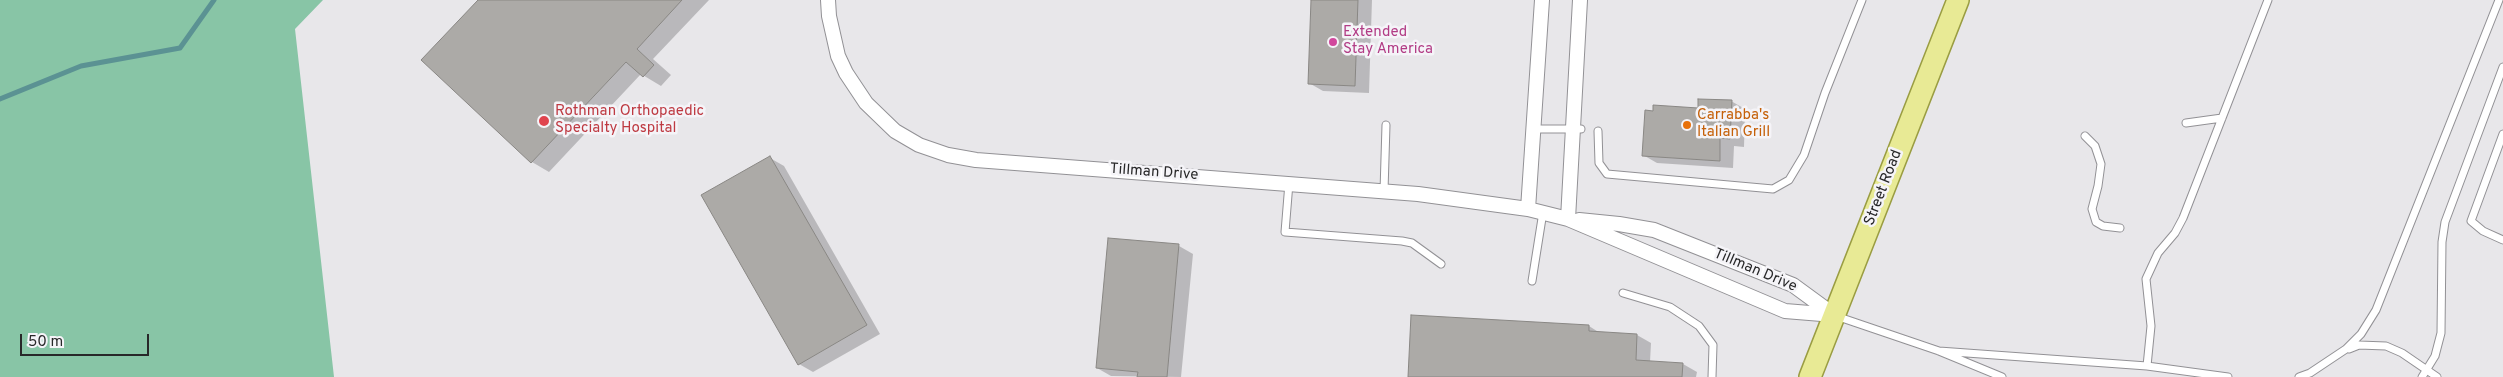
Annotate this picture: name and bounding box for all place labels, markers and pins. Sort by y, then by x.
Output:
place label: Extended Stay America [1343,24,1433,59]
marker: Extended Stay America [1327,36,1339,48]
place label: Rothman Orthopaedic Specialty Hospital [555,103,704,138]
place label: Carrabba's Italian Grill [1697,107,1770,142]
marker: Rothman Orthopaedic Specialty Hospital [537,114,551,128]
marker: Carrabba's Italian Grill [1681,119,1693,131]

